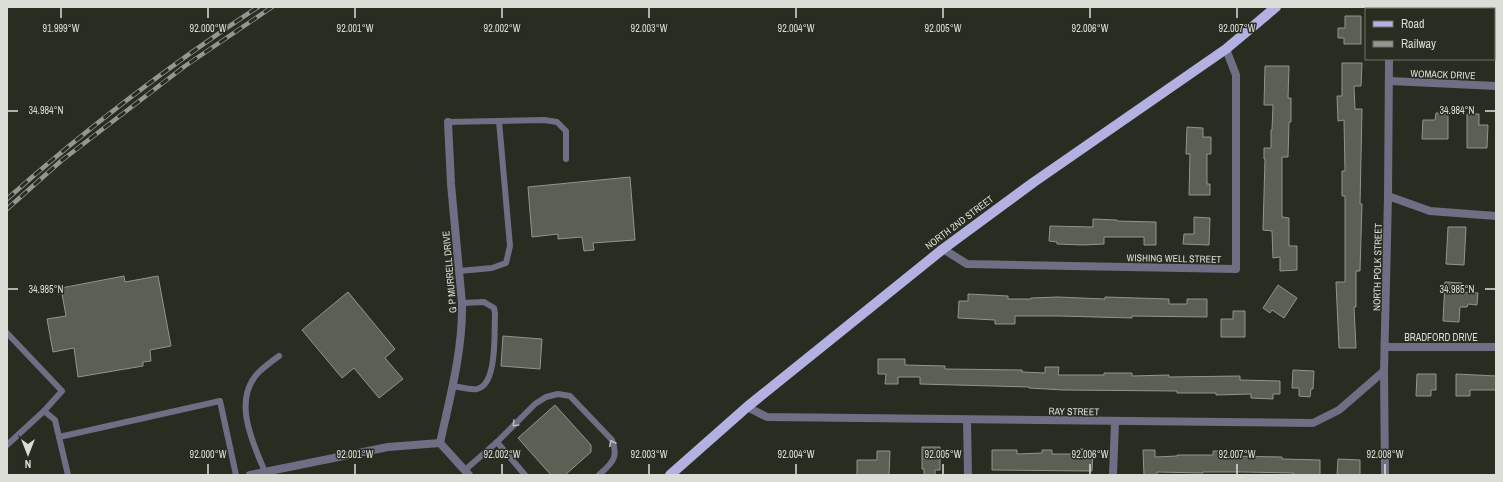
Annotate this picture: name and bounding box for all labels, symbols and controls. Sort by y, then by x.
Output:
legend [1365,8,1495,60]
text: Road [1401,16,1425,32]
text: 91.999°W [43,22,80,35]
text: 92.000°W [190,22,227,35]
text: 92.001°W [337,22,374,35]
text: 92.002°W [484,22,521,35]
text: 92.003°W [631,22,668,35]
text: 92.004°W [778,22,815,35]
text: 92.005°W [925,22,962,35]
text: 92.006°W [1072,22,1109,35]
text: 92.007°W [1219,22,1256,35]
text: Railway [1401,36,1436,52]
street label: WOMACK DRIVE [1410,67,1476,82]
text: 34.984°N [29,104,64,117]
text: 34.984°N [1440,104,1475,117]
street label: NORTH 2ND STREET [923,192,996,252]
street label: NORTH POLK STREET [1370,223,1385,311]
street label: G P MURRELL DRIVE [439,230,460,314]
street label: WISHING WELL STREET [1126,251,1222,266]
text: 34.985°N [29,283,64,296]
text: 34.985°N [1440,283,1475,296]
street label: BRADFORD DRIVE [1404,331,1478,344]
street label: RAY STREET [1049,405,1099,418]
one-way arrow [512,419,520,427]
north arrow [8,434,48,474]
one-way arrow [609,440,617,448]
text: 92.000°W [190,448,227,461]
text: 92.001°W [337,448,374,461]
text: 92.002°W [484,448,521,461]
text: 92.003°W [631,448,668,461]
text: 92.004°W [778,448,815,461]
text: 92.005°W [925,448,962,461]
text: 92.006°W [1072,448,1109,461]
text: 92.007°W [1219,448,1256,461]
text: 92.008°W [1367,448,1404,461]
text: N [25,457,31,471]

